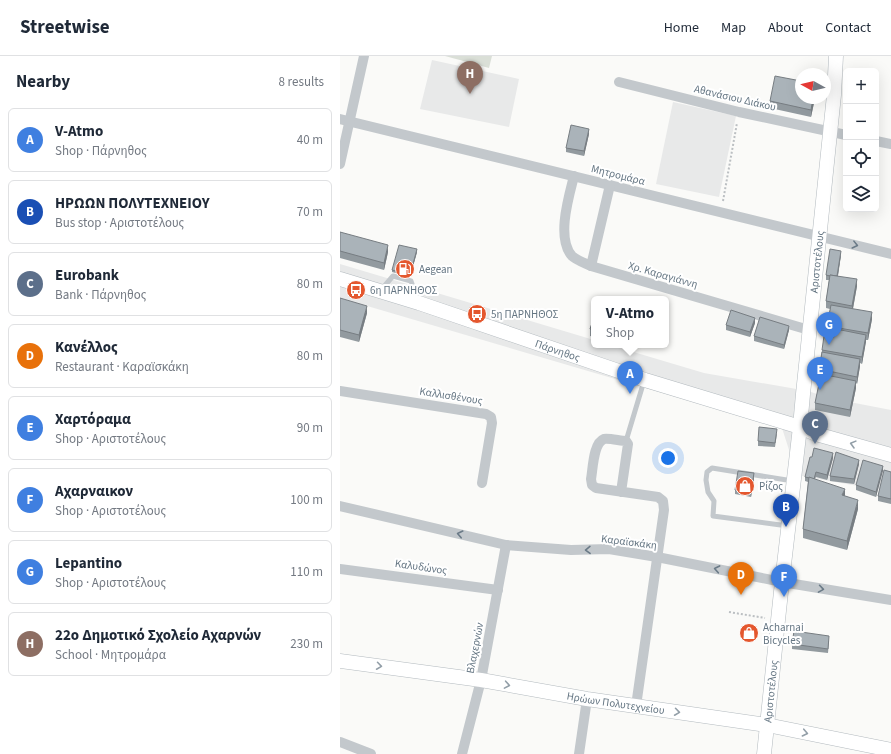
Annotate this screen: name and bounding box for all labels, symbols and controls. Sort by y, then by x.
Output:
text: Streetwise [20,14,110,41]
text: Home [664,18,699,38]
text: Map [721,18,746,38]
text: About [768,18,803,38]
text: Contact [825,18,871,38]
pin: H [457,61,483,94]
north arrow [795,68,831,104]
map controls [843,68,879,212]
button: + [843,68,879,104]
text: Nearby [16,70,70,94]
text: 8 results [279,73,324,91]
street label: Αθανάσιου Διάκου [692,81,778,115]
button: − [843,104,879,140]
text: V-Atmo [55,121,103,142]
text: A [26,131,34,149]
text: 40 m [297,131,323,149]
button: locate [843,140,879,176]
text: Shop · Πάρνηθος [55,142,147,160]
street label: Μητρομάρα [589,161,647,189]
button: layers [843,176,879,212]
text: ΗΡΩΩΝ ΠΟΛΥΤΕΧΝΕΙΟΥ [55,193,210,214]
text: B [26,203,34,221]
text: 70 m [297,203,323,221]
text: Bus stop · Αριστοτέλους [55,214,184,232]
street label: Αριστοτέλους [806,230,827,294]
one-way arrow [851,240,858,249]
fuel station icon: Aegean [394,258,416,280]
street label: Χρ. Καραγιάννη [627,258,699,292]
place label: Aegean [419,262,453,277]
text: Eurobank [55,265,119,286]
text: C [26,275,34,293]
text: 80 m [297,275,323,293]
bus stop icon: 6η ΠΑΡΝΗΘΟΣ [345,279,367,301]
place label: 6η ΠΑΡΝΗΘΟΣ [370,283,437,298]
text: Bank · Πάρνηθος [55,286,146,304]
popup [591,296,669,348]
bus stop icon: 5η ΠΑΡΝΗΘΟΣ [466,303,488,325]
text: V-Atmo [606,303,654,324]
place label: 5η ΠΑΡΝΗΘΟΣ [491,307,558,322]
pin: G [816,312,842,345]
text: Shop [606,324,634,342]
street label: Πάρνηθος [533,336,582,365]
text: Κανέλλος [55,337,118,358]
text: D [26,347,34,365]
text: 80 m [297,347,323,365]
pin: E [807,357,833,390]
text: Restaurant · Καραϊσκάκη [55,358,189,376]
pin: A [617,361,643,394]
street label: Καλλισθένους [418,384,484,408]
text: Χαρτόραμα [55,409,131,430]
pin: C [802,411,828,444]
text: E [26,419,34,437]
text: 90 m [297,419,323,437]
text: Shop · Αριστοτέλους [55,430,166,448]
one-way arrow [850,440,857,449]
your location [658,448,678,468]
shop icon: Ρίζος [734,475,756,497]
place label: Ρίζος [759,479,783,494]
text: Αχαρναικον [55,481,133,502]
text: F [27,491,33,509]
text: 100 m [290,491,323,509]
pin: B [773,494,799,527]
text: Shop · Αριστοτέλους [55,502,166,520]
one-way arrow [457,531,463,539]
street label: Καραϊσκάκη [600,531,658,553]
one-way arrow [585,546,591,554]
text: Lepantino [55,553,122,574]
street label: Καλυδώνος [394,556,448,578]
pin: D [728,562,754,595]
text: G [26,563,34,581]
text: 110 m [290,563,323,581]
pin: F [771,564,797,597]
one-way arrow [714,565,720,574]
text: Shop · Αριστοτέλους [55,574,166,592]
one-way arrow [818,584,824,592]
place label: Acharnai Bicycles [763,620,804,648]
street label: Βλαχερνών [463,621,487,675]
shop icon: Acharnai Bicycles [738,622,760,644]
text: 22ο Δημοτικό Σχολείο Αχαρνών [55,625,261,646]
text: H [26,635,34,653]
text: 230 m [290,635,323,653]
text: School · Μητρομάρα [55,646,166,664]
street label: Αριστοτέλους [760,659,781,723]
one-way arrow [376,661,382,670]
one-way arrow [504,680,510,689]
street label: Ηρώων Πολυτεχνείου [566,688,666,718]
one-way arrow [674,707,680,716]
one-way arrow [802,728,809,736]

